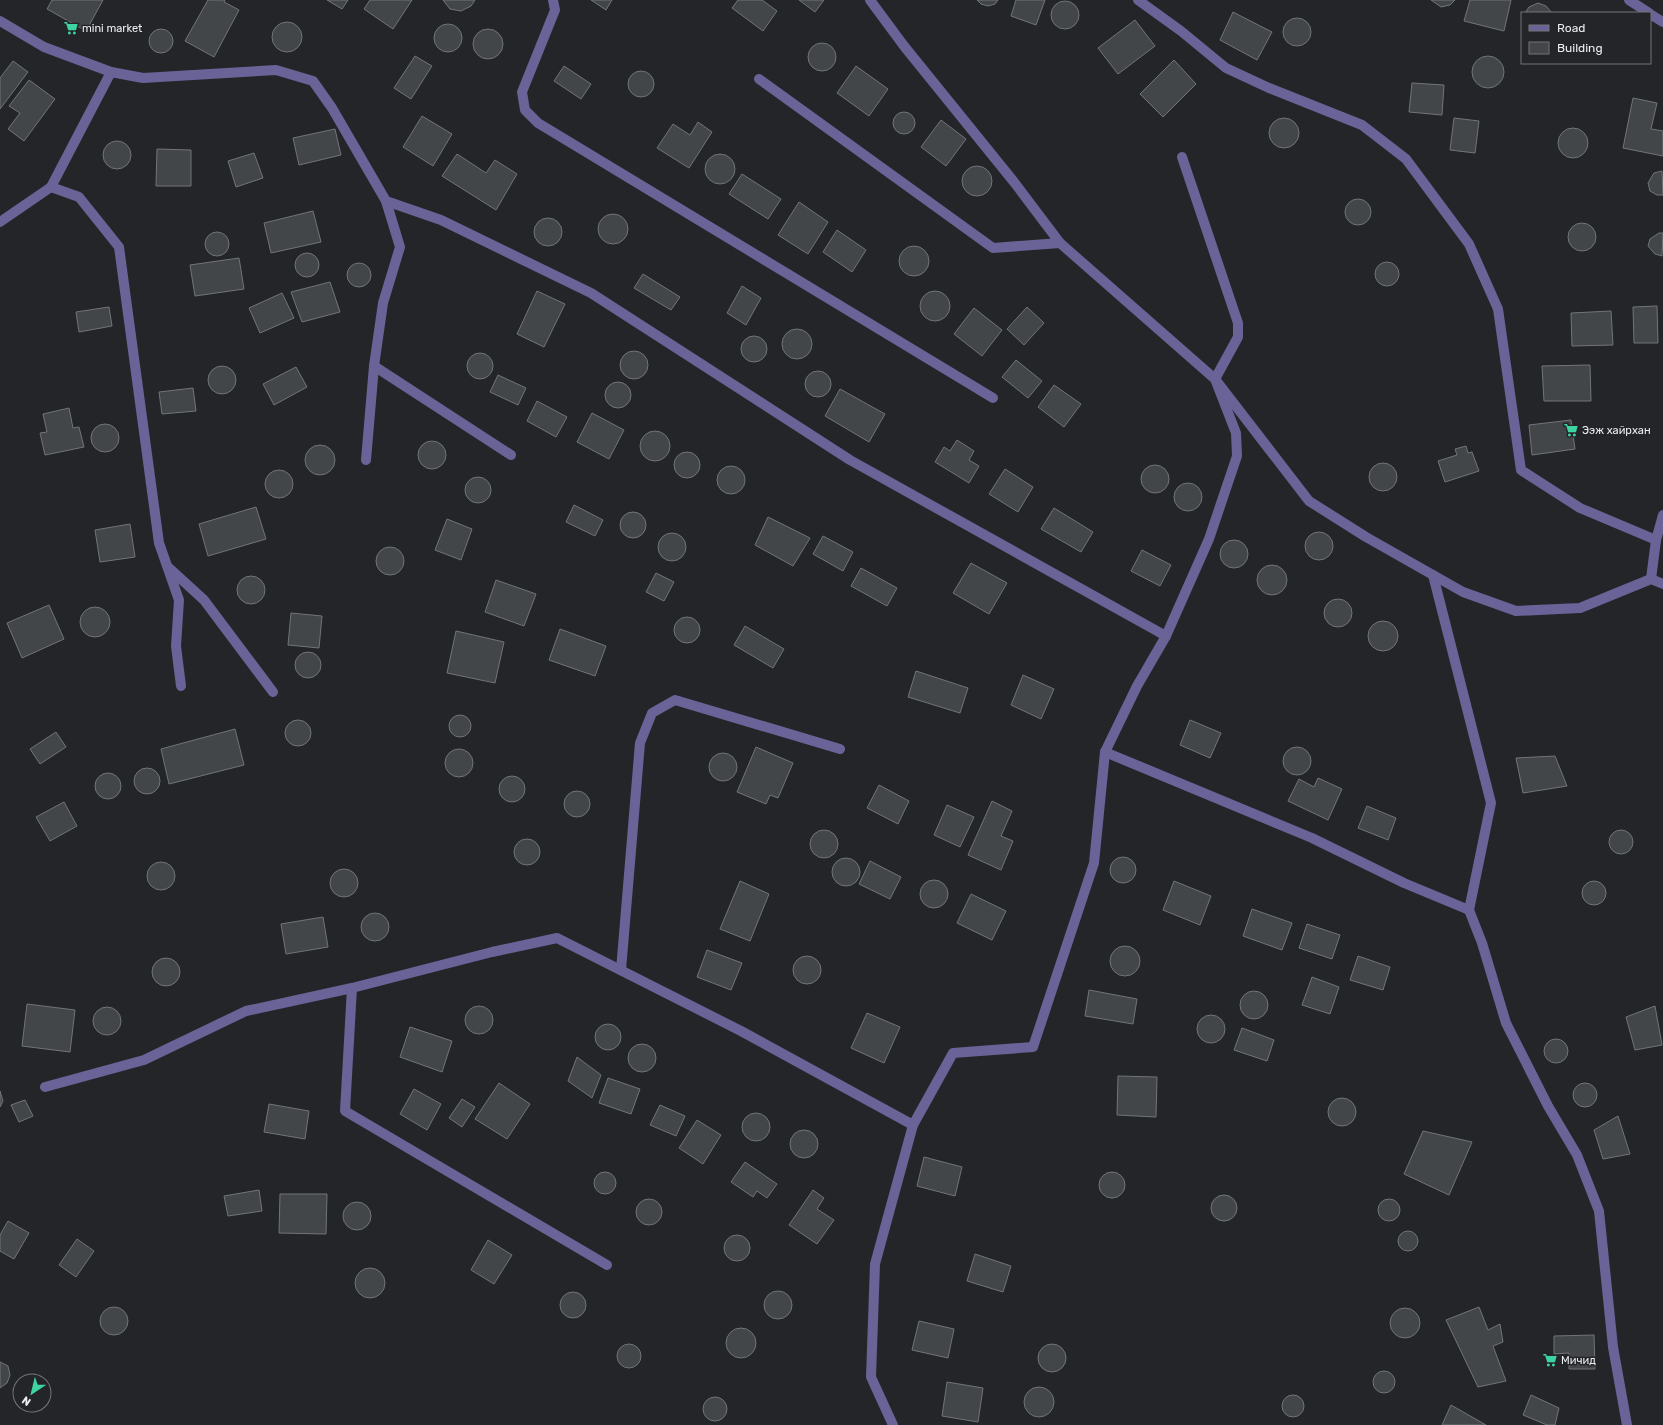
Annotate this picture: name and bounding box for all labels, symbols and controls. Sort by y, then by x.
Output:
legend [1521,12,1651,64]
supermarket icon: mini market [63,20,79,36]
text: Road [1557,21,1585,35]
place label: mini market [82,22,143,35]
text: Building [1557,41,1603,55]
supermarket icon: Ээж хайрхан [1563,422,1579,438]
place label: Ээж хайрхан [1582,424,1651,437]
supermarket icon: Мичид [1542,1352,1558,1368]
place label: Мичид [1561,1354,1596,1367]
north arrow [12,1373,52,1413]
text: N [20,1393,34,1408]

